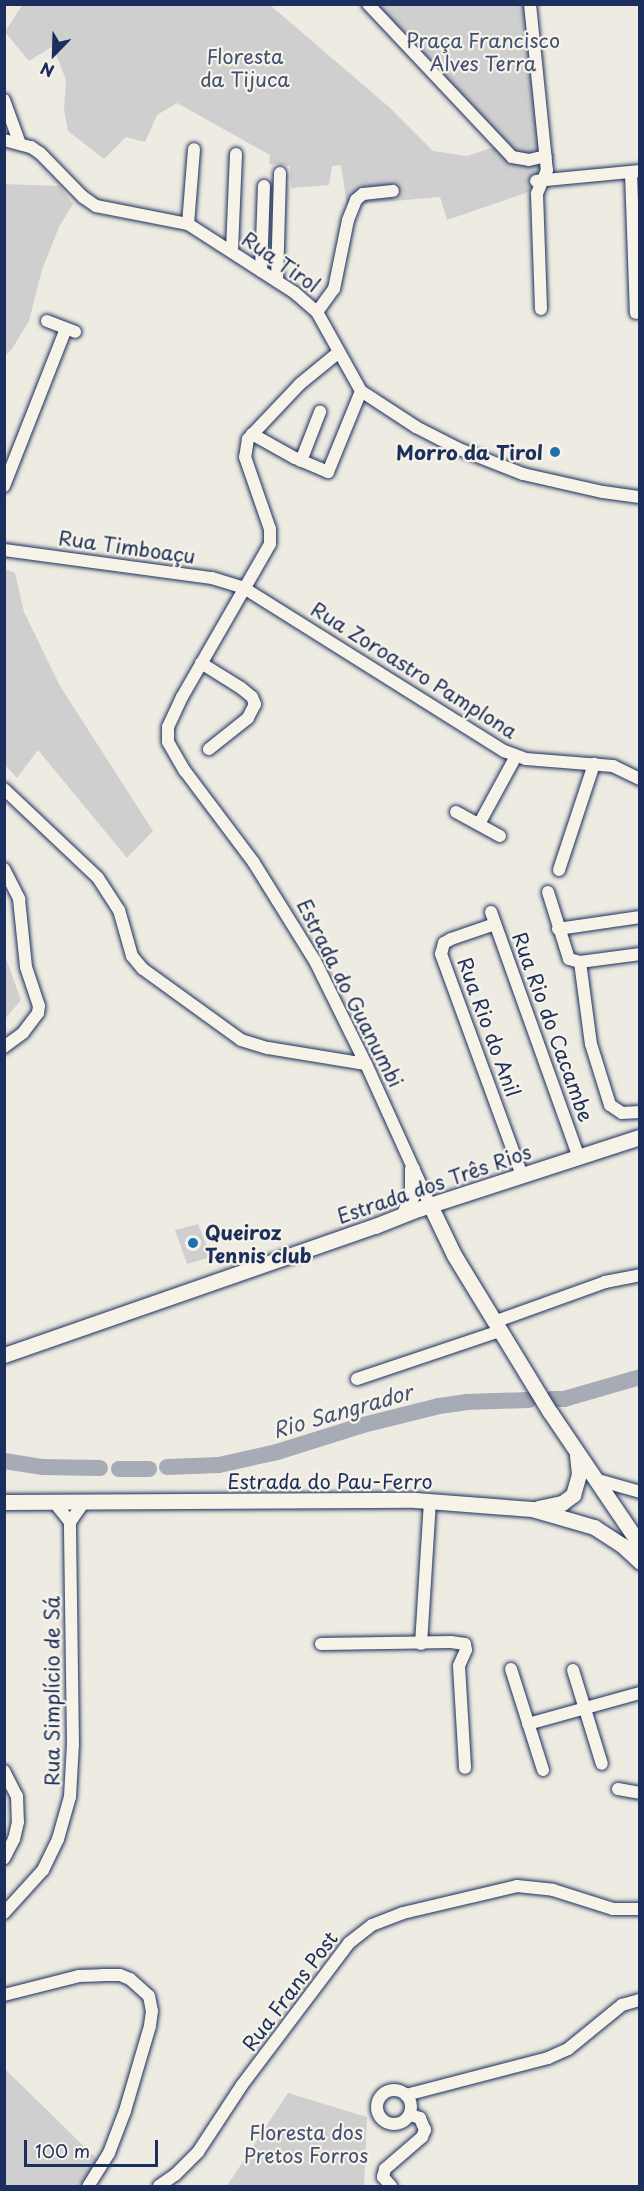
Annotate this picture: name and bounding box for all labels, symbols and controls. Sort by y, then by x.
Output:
north arrow [24,24,84,84]
park label: Praça Francisco Alves Terra [406,29,560,76]
park label: Floresta da Tijuca [200,45,290,92]
text: N [36,57,57,84]
street label: Rua Tirol [237,226,325,298]
place label: Morro da Tirol [395,440,543,464]
marker: Morro da Tirol [548,445,562,459]
street label: Rua Timboaçu [57,525,197,569]
street label: Rua Zoroastro Pamplona [306,596,522,744]
street label: Estrada do Guanumbi [292,894,408,1092]
street label: Rua Rio do Cacambe [507,927,599,1127]
street label: Rua Rio do Anil [452,953,526,1101]
street label: Estrada dos Três Rios [333,1139,535,1229]
place label: Queiroz Tennis club [205,1220,312,1267]
marker: Queiroz Tennis club [186,1236,200,1250]
water label: Rio Sangrador [268,1378,416,1442]
street label: Estrada do Pau-Ferro [227,1469,433,1493]
street label: Rua Simplício de Sá [40,1596,64,1786]
street label: Rua Frans Post [237,1926,343,2056]
park label: Floresta dos Pretos Forros [243,2120,369,2167]
scale bar [27,2128,160,2166]
text: 100 m [35,2137,90,2164]

